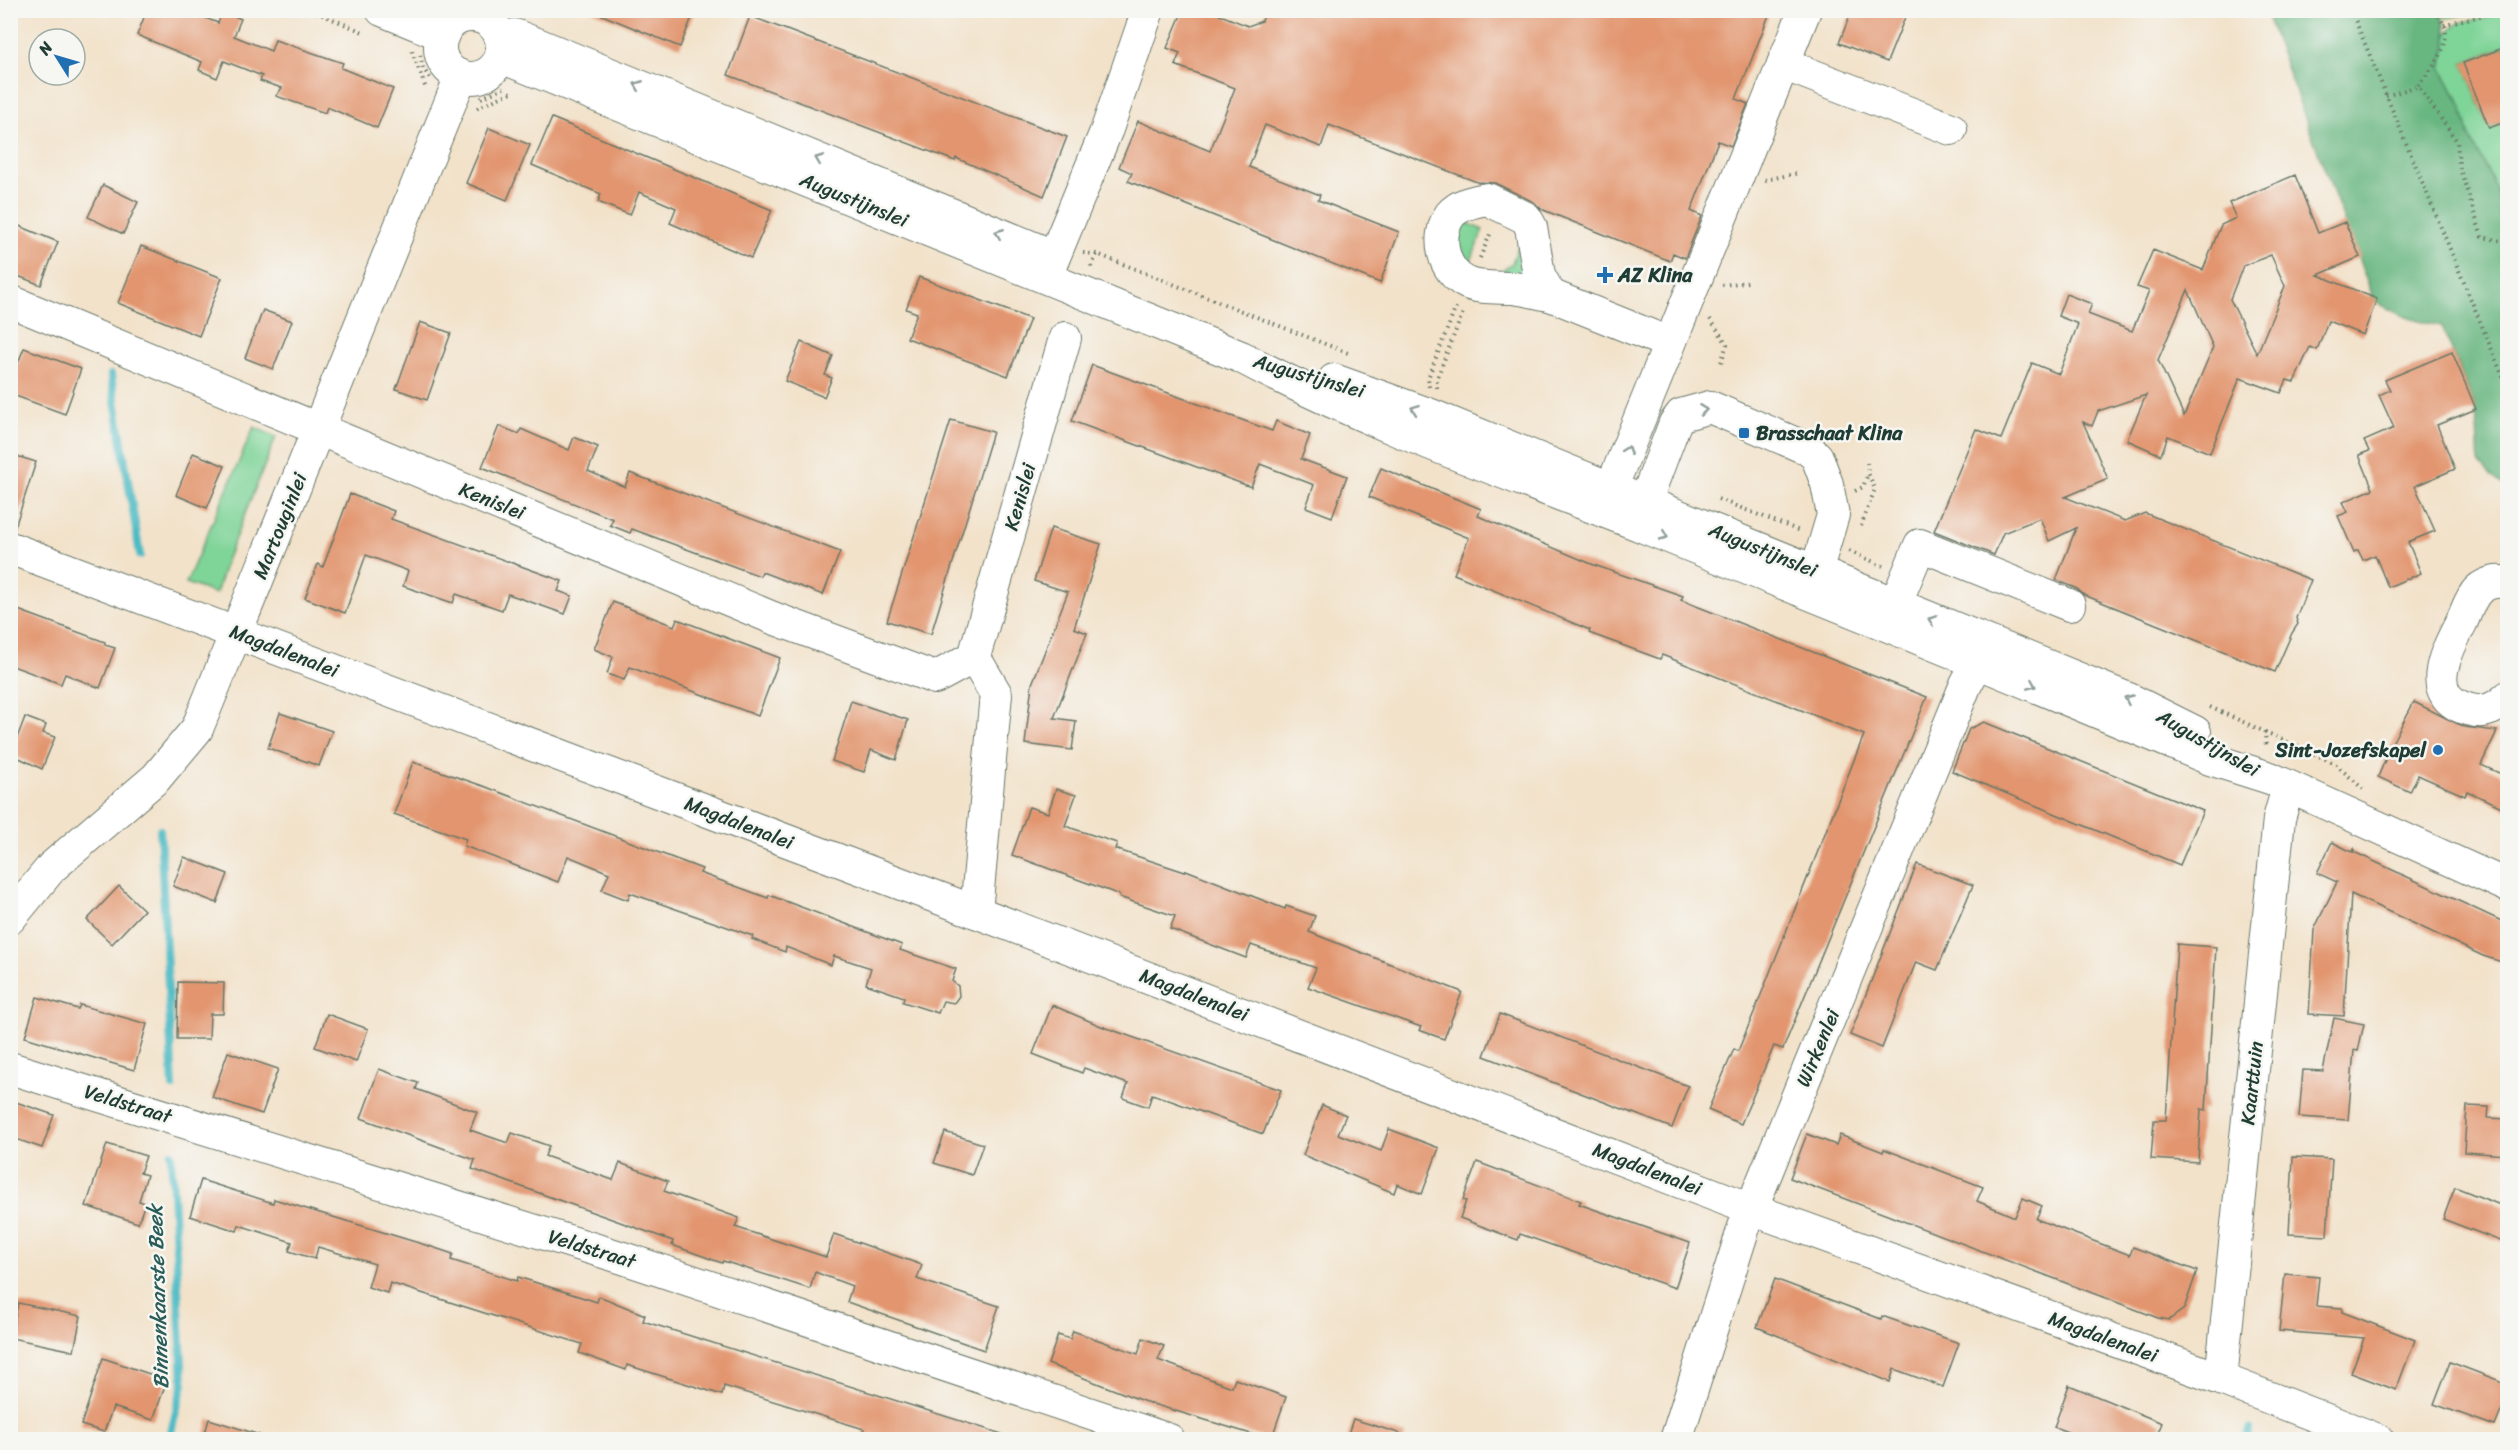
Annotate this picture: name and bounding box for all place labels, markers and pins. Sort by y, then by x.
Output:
place label: AZ Klina [1617,258,1693,293]
marker: AZ Klina [1596,266,1614,284]
place label: Brasschaat Klina [1756,416,1903,451]
marker: Brasschaat Klina [1737,426,1751,440]
place label: Sint-Jozefskapel [2274,733,2427,768]
marker: Sint-Jozefskapel [2431,743,2445,757]

